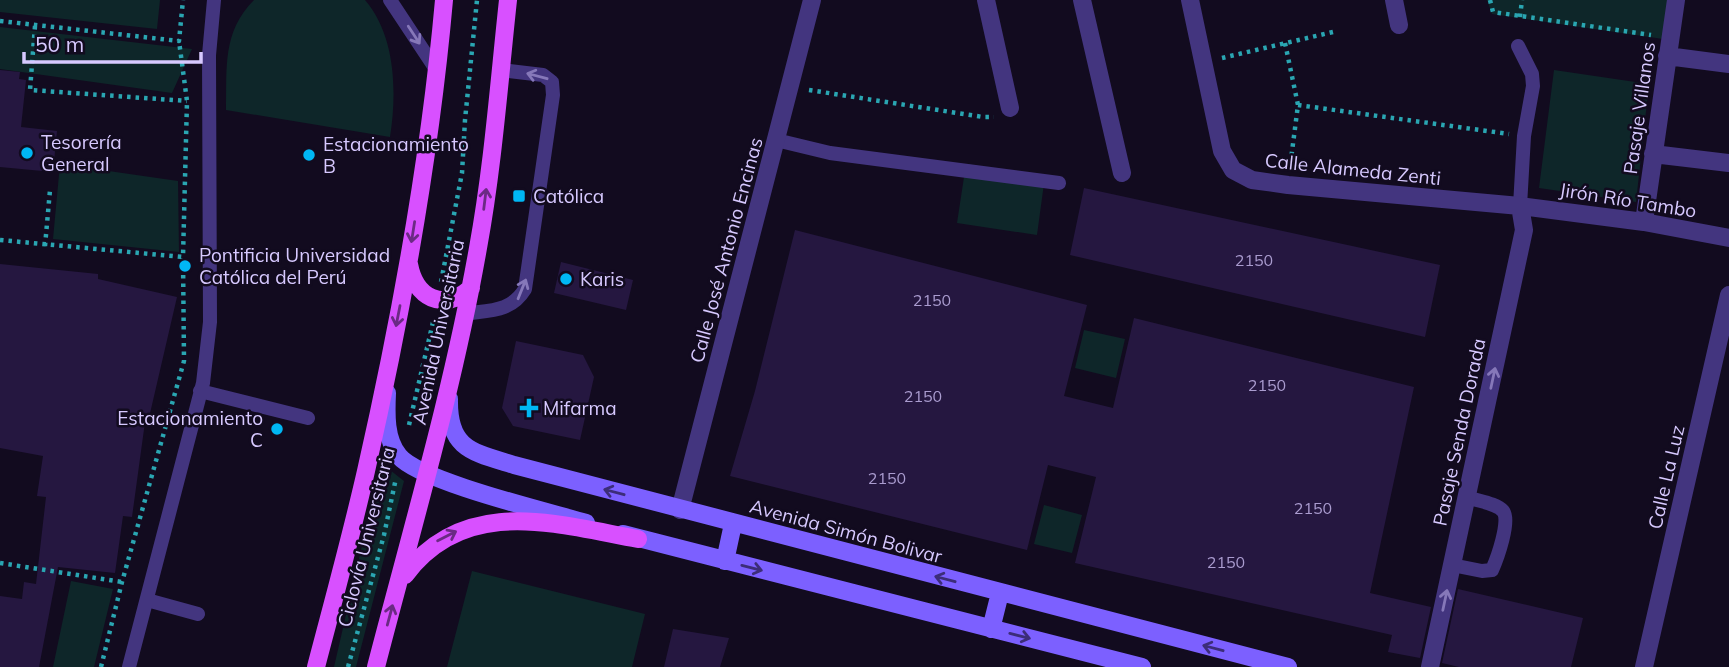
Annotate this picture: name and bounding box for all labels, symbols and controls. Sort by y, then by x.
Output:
scale bar [24,21,201,65]
one-way arrow [407,25,421,44]
text: 50 m [35,31,84,57]
street label: Pasaje Villanos [1618,40,1660,176]
one-way arrow [527,69,549,82]
place label: Tesorería General [41,130,122,176]
place label: Estacionamiento B [323,132,469,178]
street label: Calle José Antonio Encinas [684,135,768,365]
marker: Tesorería General [19,145,35,161]
marker: Estacionamiento B [301,147,317,163]
street label: Calle Alameda Zenti [1264,148,1442,190]
street label: Jirón Río Tambo [1558,177,1698,223]
place label: Católica [533,184,604,208]
one-way arrow [478,188,491,211]
marker: Católica [511,188,527,204]
one-way arrow [406,220,419,243]
street label: Avenida Universitaria [407,237,469,427]
place label: Pontificia Universidad Católica del Perú [199,243,390,289]
house number: 2150 [1235,250,1273,270]
marker: Pontificia Universidad Católica del Perú [177,258,193,274]
place label: Karis [580,267,624,291]
marker: Karis [558,271,574,287]
one-way arrow [517,279,530,301]
house number: 2150 [913,290,951,310]
one-way arrow [391,304,404,327]
street label: Pasaje Senda Dorada [1427,336,1491,528]
one-way arrow [1486,367,1500,390]
house number: 2150 [1248,375,1286,395]
house number: 2150 [904,386,942,406]
place label: Mifarma [543,396,617,420]
marker: Mifarma [521,400,537,416]
place label: Estacionamiento C [117,406,263,452]
marker: Estacionamiento C [269,421,285,437]
street label: Calle La Luz [1642,422,1690,531]
street label: Ciclovía Universitaria [332,445,400,629]
house number: 2150 [868,468,906,488]
one-way arrow [603,485,626,498]
street label: Avenida Simón Bolivar [747,494,945,568]
house number: 2150 [1294,498,1332,518]
one-way arrow [436,529,457,543]
house number: 2150 [1207,552,1245,572]
one-way arrow [740,562,762,575]
one-way arrow [934,572,957,585]
one-way arrow [1438,589,1452,612]
one-way arrow [384,604,397,627]
one-way arrow [1008,630,1030,643]
one-way arrow [1202,641,1225,654]

